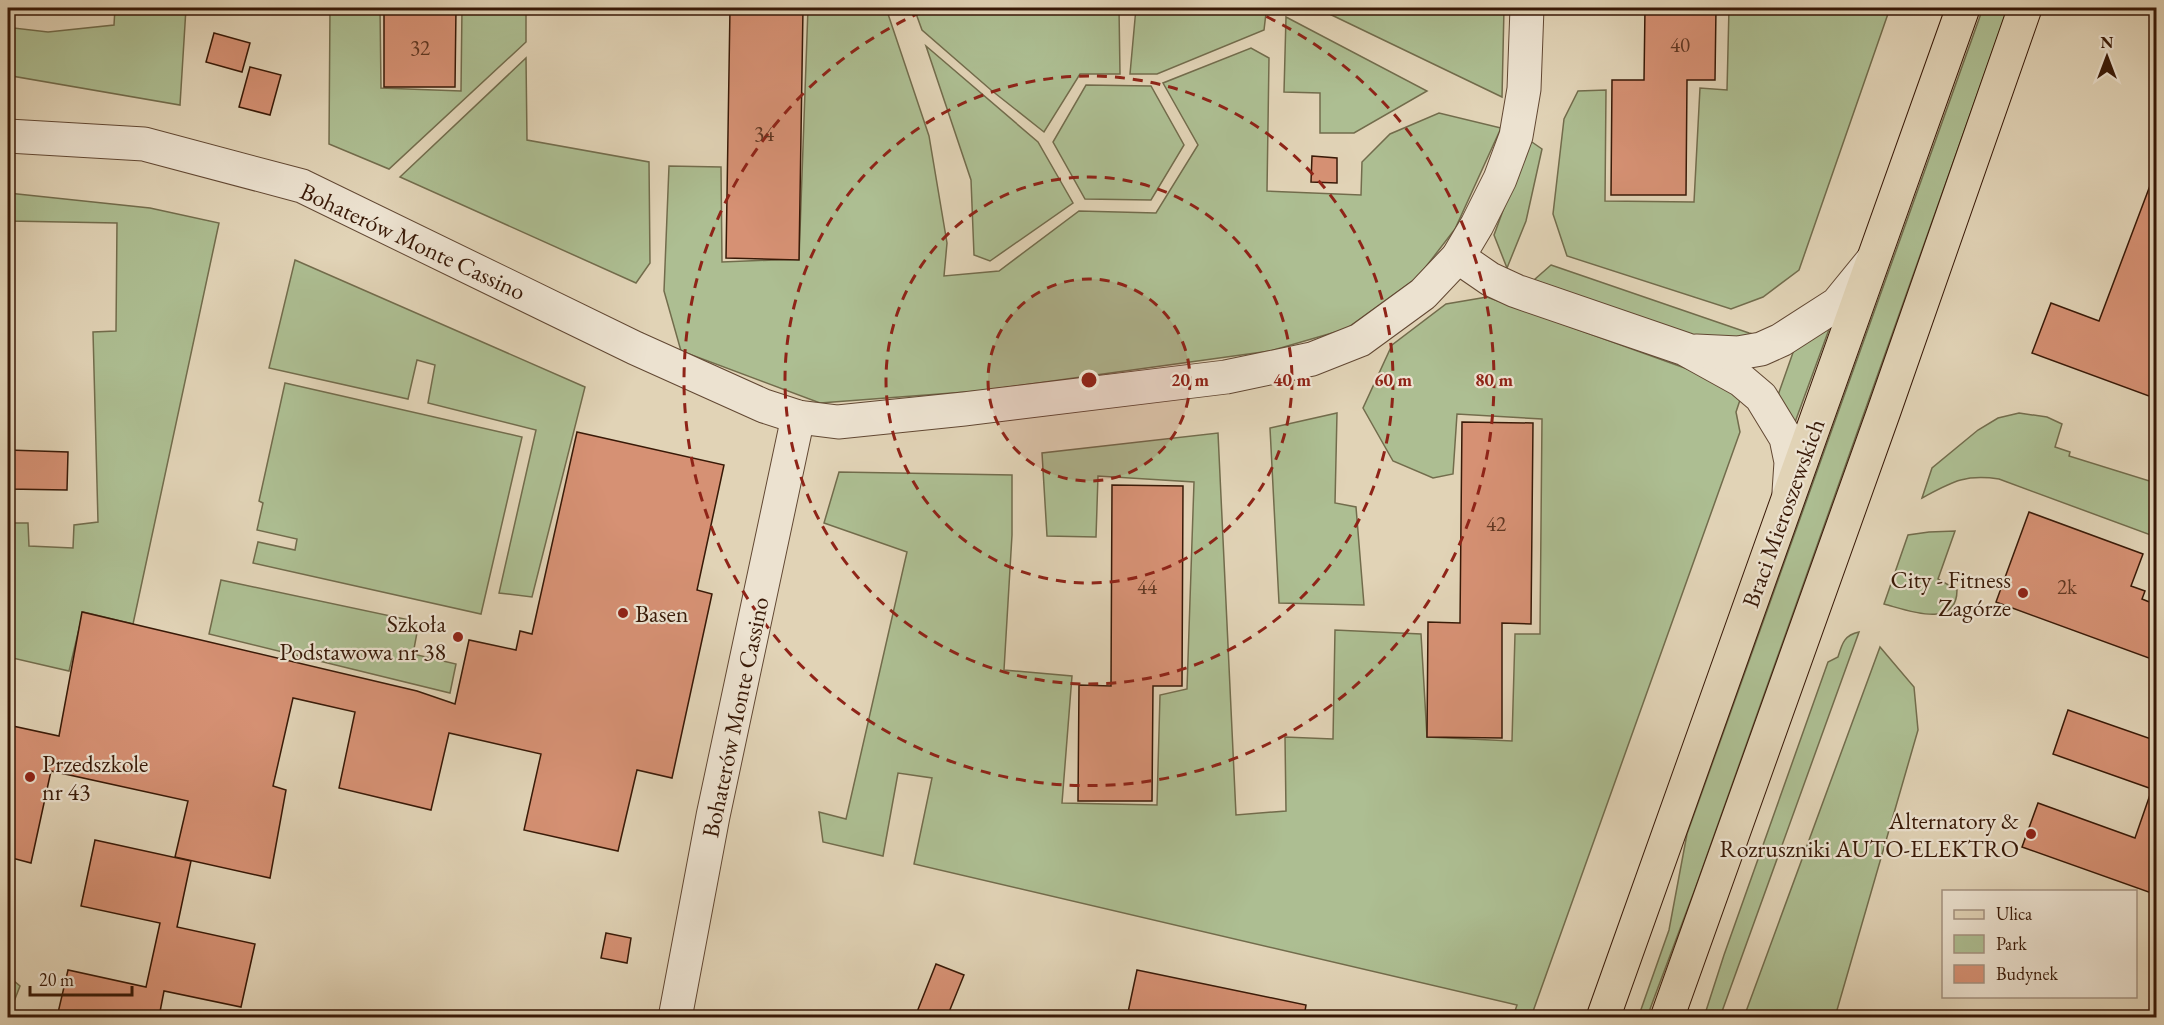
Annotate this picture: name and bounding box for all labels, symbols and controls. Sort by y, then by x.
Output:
north arrow [2077,27,2137,87]
house number: 40 [1670,31,1690,58]
text: N [2101,32,2114,53]
house number: 32 [410,34,430,61]
house number: 34 [754,120,775,147]
street label: Bohaterów Monte Cassino [295,175,531,307]
text: 20 m [1171,368,1209,391]
text: 40 m [1273,368,1311,391]
text: 60 m [1374,368,1412,391]
text: 80 m [1475,368,1513,391]
centre of rings [1079,370,1099,390]
street label: Braci Mieroszewskich [1734,414,1832,612]
house number: 42 [1486,510,1506,537]
place label: City - Fitness Zagórze [1891,564,2011,623]
house number: 44 [1137,573,1158,600]
house number: 2k [2057,573,2078,600]
marker: City - Fitness Zagórze [2016,586,2030,600]
street label: Bohaterów Monte Cassino [694,594,776,840]
place label: Basen [635,598,689,629]
marker: Basen [616,606,630,620]
place label: Szkoła Podstawowa nr 38 [279,608,446,667]
marker: Szkoła Podstawowa nr 38 [451,630,465,644]
place label: Przedszkole nr 43 [42,748,148,807]
marker: Przedszkole nr 43 [23,770,37,784]
place label: Alternatory & Rozruszniki AUTO-ELEKTRO [1720,805,2019,864]
marker: Alternatory & Rozruszniki AUTO-ELEKTRO [2024,827,2038,841]
legend [1942,890,2137,998]
text: Ulica [1996,902,2033,925]
text: Park [1996,932,2027,955]
scale bar [30,959,132,997]
text: Budynek [1996,962,2059,985]
text: 20 m [39,968,74,991]

